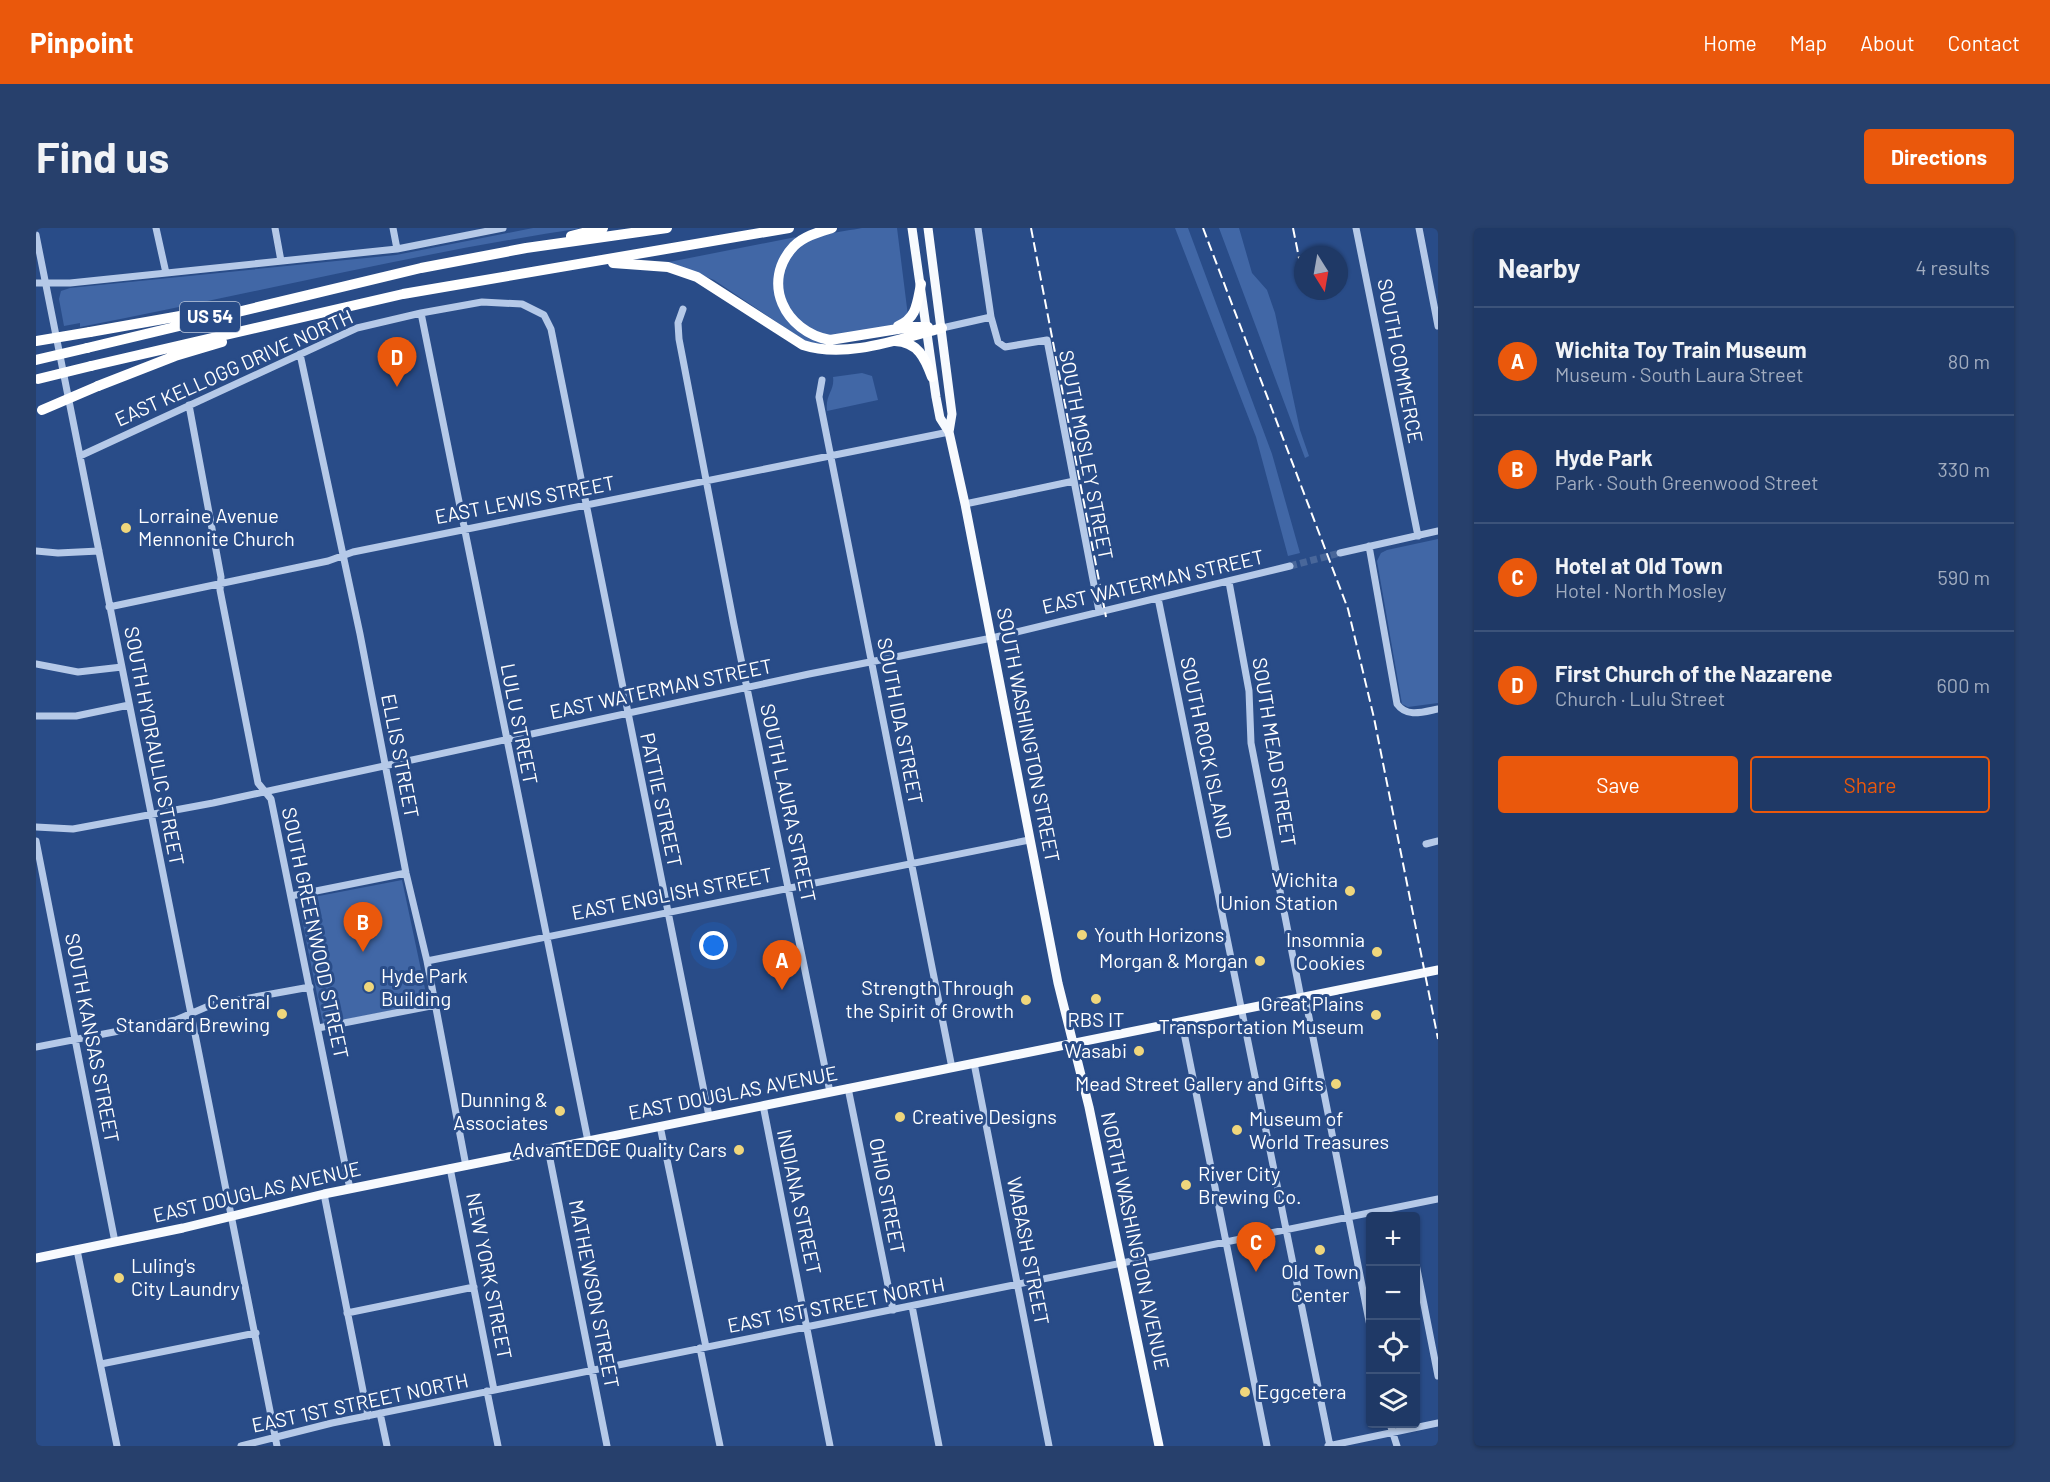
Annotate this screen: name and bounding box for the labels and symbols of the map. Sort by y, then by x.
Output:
north arrow [1294,246,1348,300]
street label: SOUTH COMMERCE [1373,276,1429,445]
road number: US 54 [180,302,240,332]
street label: EAST KELLOGG DRIVE NORTH [111,304,356,431]
pin: D [378,338,416,387]
street label: SOUTH MOSLEY STREET [1055,348,1119,562]
street label: EAST LEWIS STREET [433,470,617,528]
place label: Lorraine Avenue Mennonite Church [138,503,295,550]
marker: Lorraine Avenue Mennonite Church [119,521,133,535]
street label: EAST WATERMAN STREET [1040,544,1266,618]
street label: SOUTH WASHINGTON STREET [992,605,1065,864]
street label: SOUTH HYDRAULIC STREET [120,624,190,867]
street label: SOUTH IDA STREET [873,635,929,806]
street label: EAST WATERMAN STREET [547,653,774,723]
street label: SOUTH ROCK ISLAND [1176,655,1238,841]
street label: SOUTH MEAD STREET [1248,656,1302,848]
street label: LULU STREET [496,661,544,787]
street label: ELLIS STREET [377,692,425,820]
street label: SOUTH LAURA STREET [756,701,822,904]
street label: PATTIE STREET [636,730,688,869]
street label: SOUTH GREENWOOD STREET [278,805,354,1061]
street label: EAST ENGLISH STREET [569,862,774,924]
place label: Wichita Union Station [1220,867,1338,914]
marker: Wichita Union Station [1343,884,1357,898]
pin: B [344,902,382,952]
place label: Youth Horizons [1094,922,1224,946]
place label: Insomnia Cookies [1286,927,1365,974]
marker: Youth Horizons [1075,928,1089,942]
street label: SOUTH KANSAS STREET [61,931,125,1145]
your location [699,931,728,960]
pin: A [762,940,802,990]
marker: Insomnia Cookies [1370,945,1384,959]
place label: Morgan & Morgan [1099,948,1248,972]
marker: Morgan & Morgan [1253,954,1267,968]
place label: Hyde Park Building [381,963,468,1010]
place label: Strength Through the Spirit of Growth [846,975,1014,1022]
marker: Hyde Park Building [362,980,376,994]
place label: Central Standard Brewing [116,989,270,1036]
place label: Great Plains Transportation Museum [1158,991,1364,1038]
marker: RBS IT [1089,992,1103,1006]
marker: Strength Through the Spirit of Growth [1019,993,1033,1007]
marker: Central Standard Brewing [275,1007,289,1021]
place label: RBS IT [1067,1007,1125,1031]
marker: Great Plains Transportation Museum [1369,1008,1383,1022]
place label: Wasabi [1064,1038,1127,1062]
marker: Wasabi [1132,1044,1146,1058]
street label: EAST DOUGLAS AVENUE [626,1060,839,1124]
place label: Mead Street Gallery and Gifts [1075,1071,1324,1095]
marker: Mead Street Gallery and Gifts [1329,1077,1343,1091]
place label: Dunning & Associates [453,1087,548,1134]
marker: Dunning & Associates [553,1104,567,1118]
place label: Creative Designs [912,1104,1057,1128]
place label: Museum of World Treasures [1249,1106,1389,1153]
marker: Creative Designs [893,1110,907,1124]
street label: NORTH WASHINGTON AVENUE [1097,1110,1175,1372]
marker: Museum of World Treasures [1230,1123,1244,1137]
street label: INDIANA STREET [773,1127,827,1277]
street label: OHIO STREET [865,1136,911,1256]
place label: AdvantEDGE Quality Cars [512,1137,727,1161]
marker: AdvantEDGE Quality Cars [732,1143,746,1157]
street label: EAST DOUGLAS AVENUE [151,1155,363,1227]
place label: River City Brewing Co. [1198,1161,1302,1208]
street label: WABASH STREET [1003,1175,1055,1327]
marker: River City Brewing Co. [1179,1178,1193,1192]
street label: NEW YORK STREET [462,1190,518,1361]
street label: MATHEWSON STREET [565,1198,625,1390]
pin: C [1236,1222,1276,1272]
marker: Old Town Center [1313,1243,1327,1257]
place label: Luling's City Laundry [131,1253,240,1300]
place label: Old Town Center [1281,1259,1359,1306]
marker: Luling's City Laundry [112,1271,126,1285]
street label: EAST 1ST STREET NORTH [725,1271,947,1337]
street label: EAST 1ST STREET NORTH [249,1367,470,1437]
place label: Eggcetera [1257,1379,1346,1403]
marker: Eggcetera [1238,1385,1252,1399]

